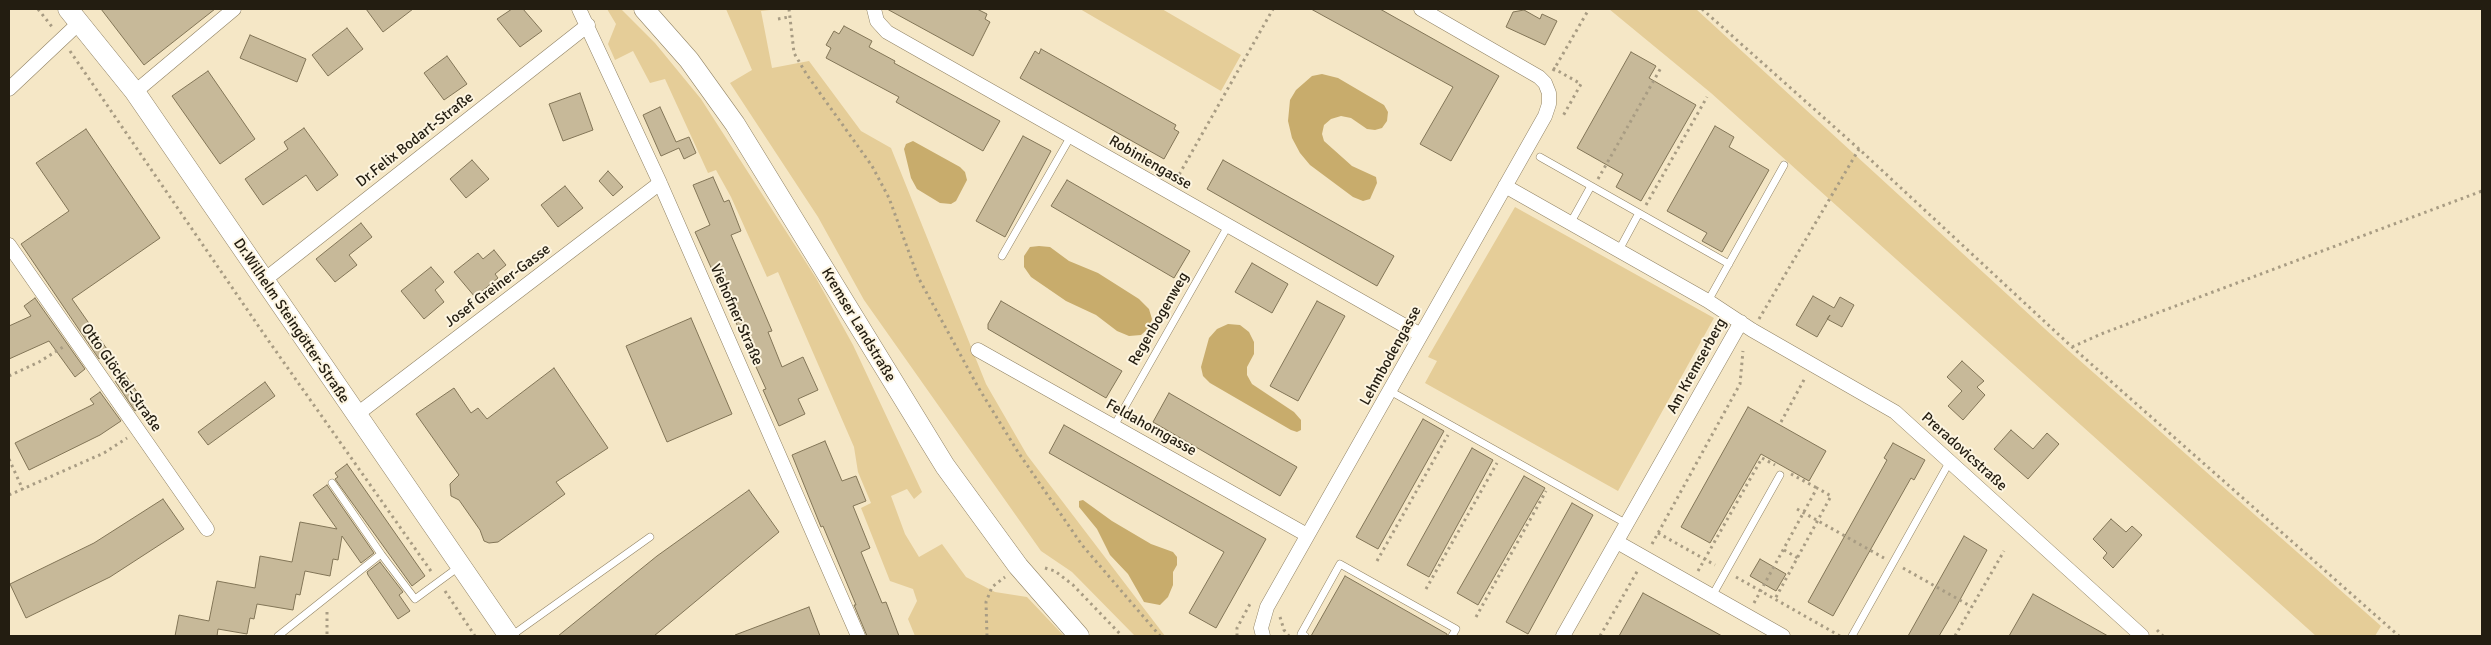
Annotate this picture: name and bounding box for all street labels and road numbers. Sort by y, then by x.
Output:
street label: Dr.Felix Bodart-Straße [353,89,477,191]
street label: Robiniengasse [1105,132,1195,194]
street label: Dr.Wilhelm Steingötter-Straße [229,235,353,407]
street label: Josef Greiner-Gasse [442,240,554,332]
street label: Viehofner Straße [706,262,766,368]
street label: Kremser Landstraße [817,265,899,385]
street label: Regenbogenweg [1125,269,1193,369]
street label: Lehmbodengasse [1356,303,1426,409]
street label: Am Kremserberg [1663,315,1731,417]
street label: Otto Glöckel-Straße [77,320,165,436]
street label: Feldahorngasse [1103,396,1199,460]
street label: Preradovicstraße [1917,409,2011,495]

